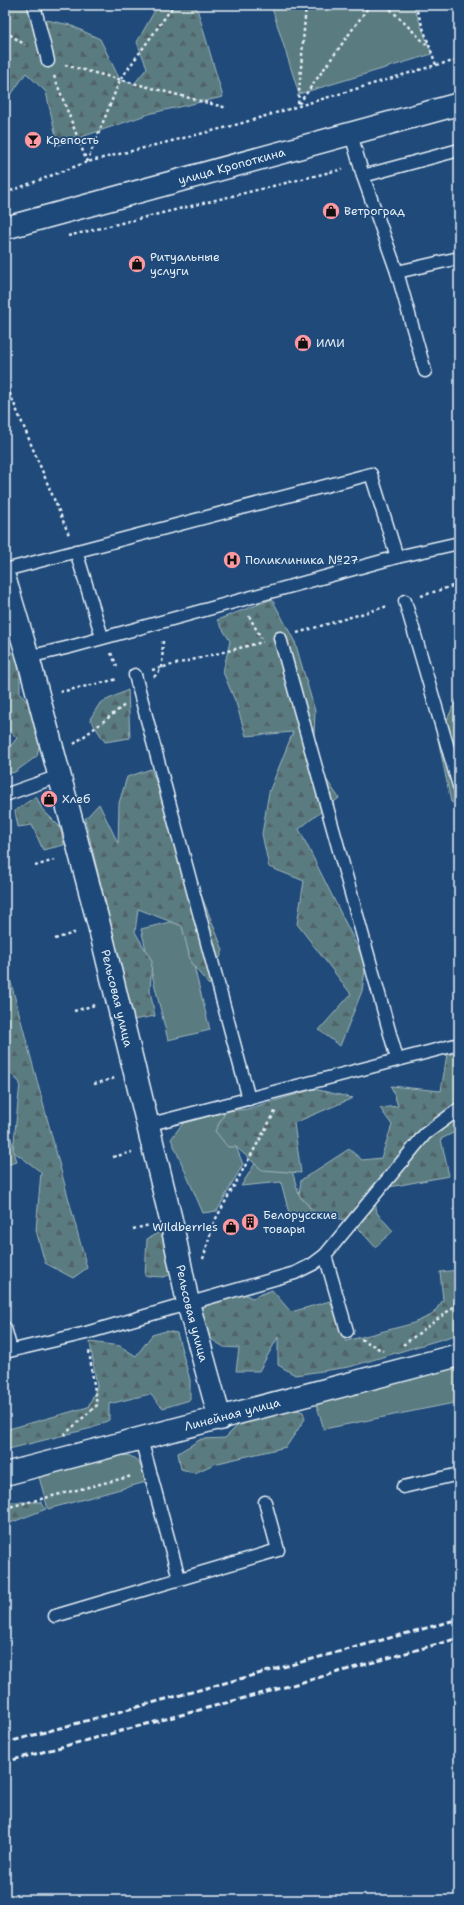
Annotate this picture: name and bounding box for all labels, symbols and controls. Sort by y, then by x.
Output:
bar icon: Крепость [23,130,43,150]
place label: Крепость [46,132,99,148]
street label: улица Кропоткина [176,144,287,188]
shop icon: Ветроград [321,201,341,221]
place label: Ветроград [344,203,405,219]
place label: Ритуальные услуги [150,249,220,279]
shop icon: Ритуальные услуги [127,254,147,274]
shop icon: ИМИ [293,333,313,353]
place label: ИМИ [316,335,345,351]
hospital icon: Поликлиника №27 [222,550,242,570]
place label: Поликлиника №27 [245,552,358,568]
shop icon: Хлеб [39,789,59,809]
place label: Хлеб [62,791,90,807]
street label: Рельсовая улица [97,948,137,1049]
place label: Белорусские товары [263,1207,337,1237]
building icon: Белорусские товары [240,1212,260,1232]
shop icon: Wildberries [221,1217,241,1237]
place label: Wildberries [152,1219,218,1235]
street label: Рельсовая улица [172,1263,212,1364]
street label: Линейная улица [183,1394,283,1435]

